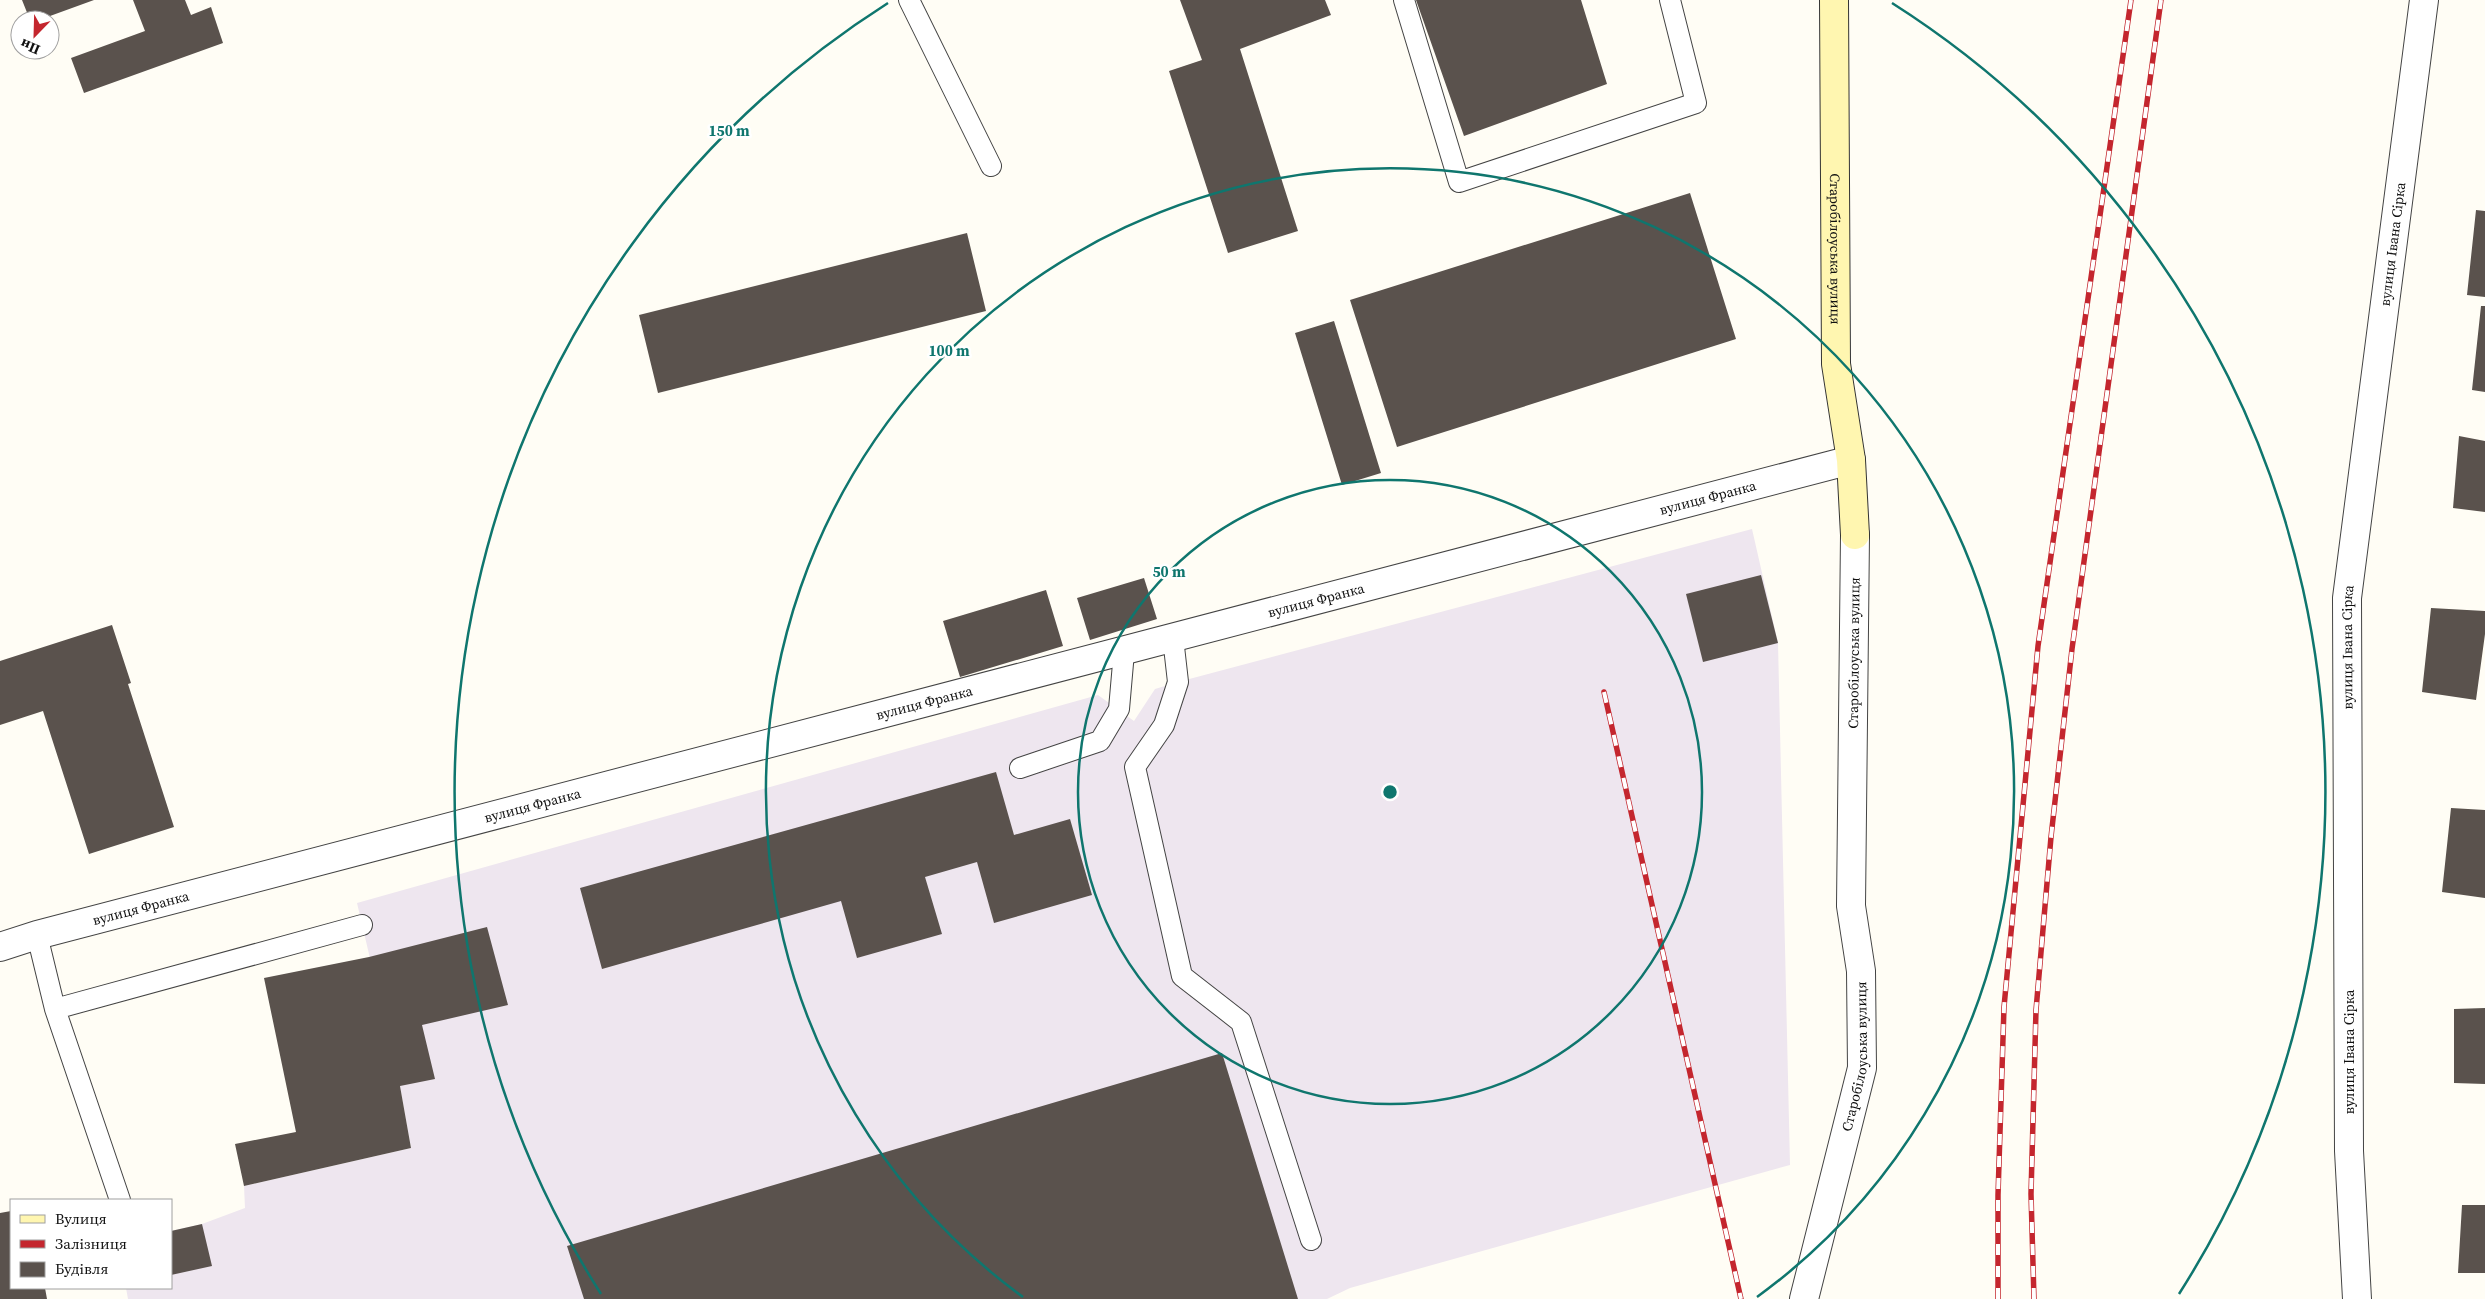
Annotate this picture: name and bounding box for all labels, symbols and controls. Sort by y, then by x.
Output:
north arrow [10,10,60,60]
text: Пн [17,34,43,60]
text: 150 m [708,120,750,141]
street label: Старобілоуська вулиця [1825,173,1846,325]
street label: вулиця Івана Сірка [2375,180,2411,307]
text: 100 m [928,340,970,361]
street label: вулиця Франка [1657,475,1759,520]
text: 50 m [1152,561,1186,582]
street label: Старобілоуська вулиця [1843,577,1865,729]
street label: вулиця Франка [1265,578,1367,622]
street label: вулиця Івана Сірка [2337,583,2359,710]
street label: вулиця Франка [874,680,976,725]
street label: вулиця Франка [482,783,584,828]
centre of rings [1381,783,1399,801]
street label: вулиця Франка [90,885,192,930]
street label: Старобілоуська вулиця [1836,981,1872,1133]
street label: вулиця Івана Сірка [2339,989,2359,1114]
legend [10,1199,172,1289]
text: Вулиця [55,1208,107,1229]
text: Залізниця [55,1233,127,1254]
text: Будівля [55,1258,108,1279]

